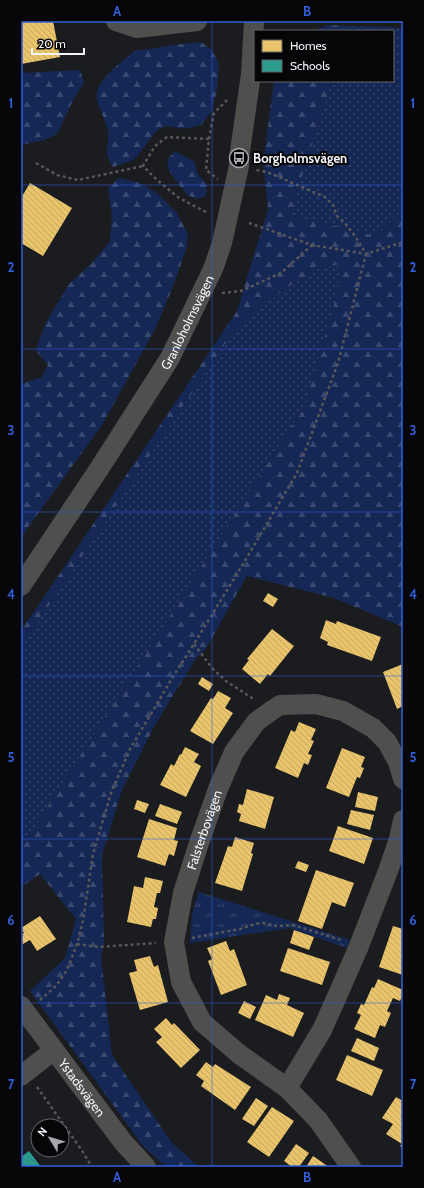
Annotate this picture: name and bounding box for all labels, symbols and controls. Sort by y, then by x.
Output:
text: A [113,3,122,19]
text: B [303,3,311,19]
scale bar [32,30,84,56]
legend [254,30,394,82]
text: 20 m [38,36,66,51]
text: Homes [290,38,327,53]
text: Schools [290,58,330,73]
text: 1 [9,95,13,111]
text: 1 [411,95,415,111]
bus stop icon: Borgholmsvägen [228,147,250,169]
place label: Borgholmsvägen [253,150,347,166]
text: 2 [8,259,15,275]
text: 2 [410,259,417,275]
street label: Granloholmsvägen [157,272,217,373]
text: 3 [7,422,15,438]
text: 3 [409,422,417,438]
text: 4 [7,586,15,602]
text: 4 [409,586,417,602]
text: 5 [8,749,15,765]
text: 5 [410,749,417,765]
street label: Falsterbovägen [183,788,225,872]
text: 6 [7,912,15,928]
text: 6 [409,912,417,928]
street label: Ystadsvägen [55,1055,109,1120]
text: 7 [8,1076,15,1092]
text: 7 [410,1076,417,1092]
north arrow [30,1118,70,1158]
text: N [34,1124,50,1139]
text: A [113,1169,122,1185]
text: B [303,1169,311,1185]

